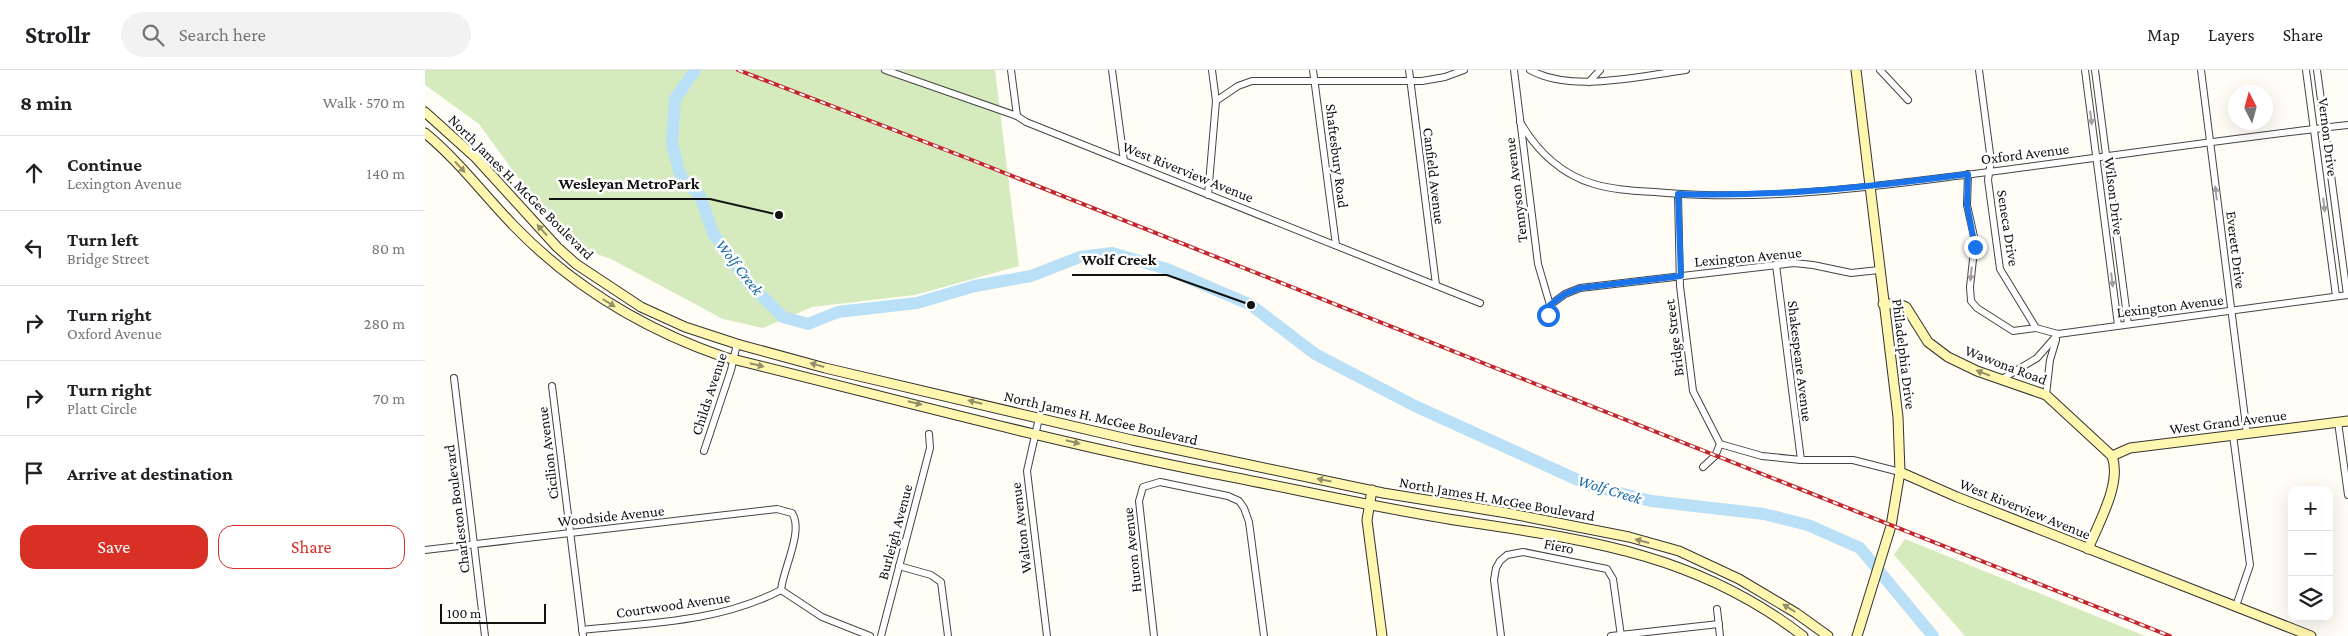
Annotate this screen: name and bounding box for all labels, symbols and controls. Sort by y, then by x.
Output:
search box [121,12,471,57]
text: Strollr [25,21,91,48]
icon: search [139,21,167,49]
text: Search here [179,24,266,45]
text: Map [2147,25,2180,45]
text: Layers [2208,25,2255,45]
text: Share [2283,25,2323,45]
north arrow [2228,85,2273,130]
text: 8 min [20,91,72,115]
text: Walk · 570 m [323,94,405,111]
street label: Vernon Drive [2315,97,2341,178]
street label: Shaftesbury Road [1322,103,1351,209]
street label: North James H. McGee Boulevard [445,111,597,263]
one-way arrow [2087,111,2095,127]
street label: Canfield Avenue [1420,127,1448,226]
street label: Tennyson Avenue [1502,136,1531,243]
street label: West Riverview Avenue [1120,138,1256,206]
street label: Oxford Avenue [1980,141,2070,167]
text: Continue [67,154,142,175]
street label: Wilson Drive [2101,156,2127,236]
icon: ahead [20,159,48,187]
one-way arrow [454,161,466,173]
text: 140 m [367,165,405,182]
callout: Wesleyan MetroPark [549,168,710,199]
text: Lexington Avenue [67,175,182,192]
text: Wesleyan MetroPark [558,175,700,192]
one-way arrow [2212,185,2220,201]
street label: Seneca Drive [1994,189,2022,268]
one-way arrow [2320,197,2328,213]
street label: Everett Drive [2223,210,2249,290]
one-way arrow [536,225,548,237]
text: Turn left [67,229,139,250]
icon: left [20,234,48,262]
water label: Wolf Creek [712,236,767,300]
route end [1964,236,1987,259]
text: 80 m [371,240,405,257]
callout: Wolf Creek [1072,244,1167,275]
street label: Lexington Avenue [1694,244,1803,271]
text: Bridge Street [67,250,149,267]
text: Wolf Creek [1081,251,1157,268]
one-way arrow [1967,267,1975,283]
one-way arrow [2108,272,2116,288]
street label: Lexington Avenue [2116,291,2225,321]
one-way arrow [602,298,615,307]
street label: Bridge Street [1661,298,1688,377]
street label: Philadelphia Drive [1888,298,1919,411]
street label: Shakespeare Avenue [1784,300,1815,423]
text: Turn right [67,304,152,325]
route start [1537,304,1560,327]
icon: right [20,309,48,337]
text: 280 m [364,315,405,332]
text: Oxford Avenue [67,325,162,342]
street label: Wawona Road [1963,342,2049,388]
street label: Childs Avenue [688,350,730,437]
one-way arrow [750,361,765,369]
one-way arrow [809,361,824,369]
one-way arrow [1975,369,1990,377]
text: Turn right [67,379,152,400]
icon: right [20,384,48,412]
street label: North James H. McGee Boulevard [1002,388,1199,449]
text: 70 m [373,390,405,407]
one-way arrow [967,398,982,406]
one-way arrow [908,399,923,407]
text: Platt Circle [67,400,137,417]
street label: Cicilion Avenue [534,405,562,500]
street label: West Grand Avenue [2169,407,2288,437]
one-way arrow [1066,438,1081,446]
street label: Charleston Boulevard [441,444,473,574]
icon: arrive [20,459,48,487]
text: Arrive at destination [67,463,233,484]
water label: Wolf Creek [1576,472,1645,508]
street label: North James H. McGee Boulevard [1398,474,1596,525]
street label: West Riverview Avenue [1957,475,2093,543]
one-way arrow [1317,476,1332,484]
street label: Walton Avenue [1007,481,1035,574]
street label: Burleigh Avenue [875,482,916,582]
map controls [2288,486,2333,621]
button: + [2288,486,2333,531]
street label: Woodside Avenue [557,502,666,530]
street label: Huron Avenue [1120,506,1144,593]
button: Save [20,525,208,569]
button: Share [218,525,405,569]
button: − [2288,531,2333,576]
street label: Fiero [1543,535,1575,557]
one-way arrow [1634,536,1649,544]
button: layers [2288,576,2333,621]
street label: Courtwood Avenue [615,589,731,621]
scale bar [440,601,546,624]
one-way arrow [1782,603,1795,612]
text: 100 m [447,605,481,621]

